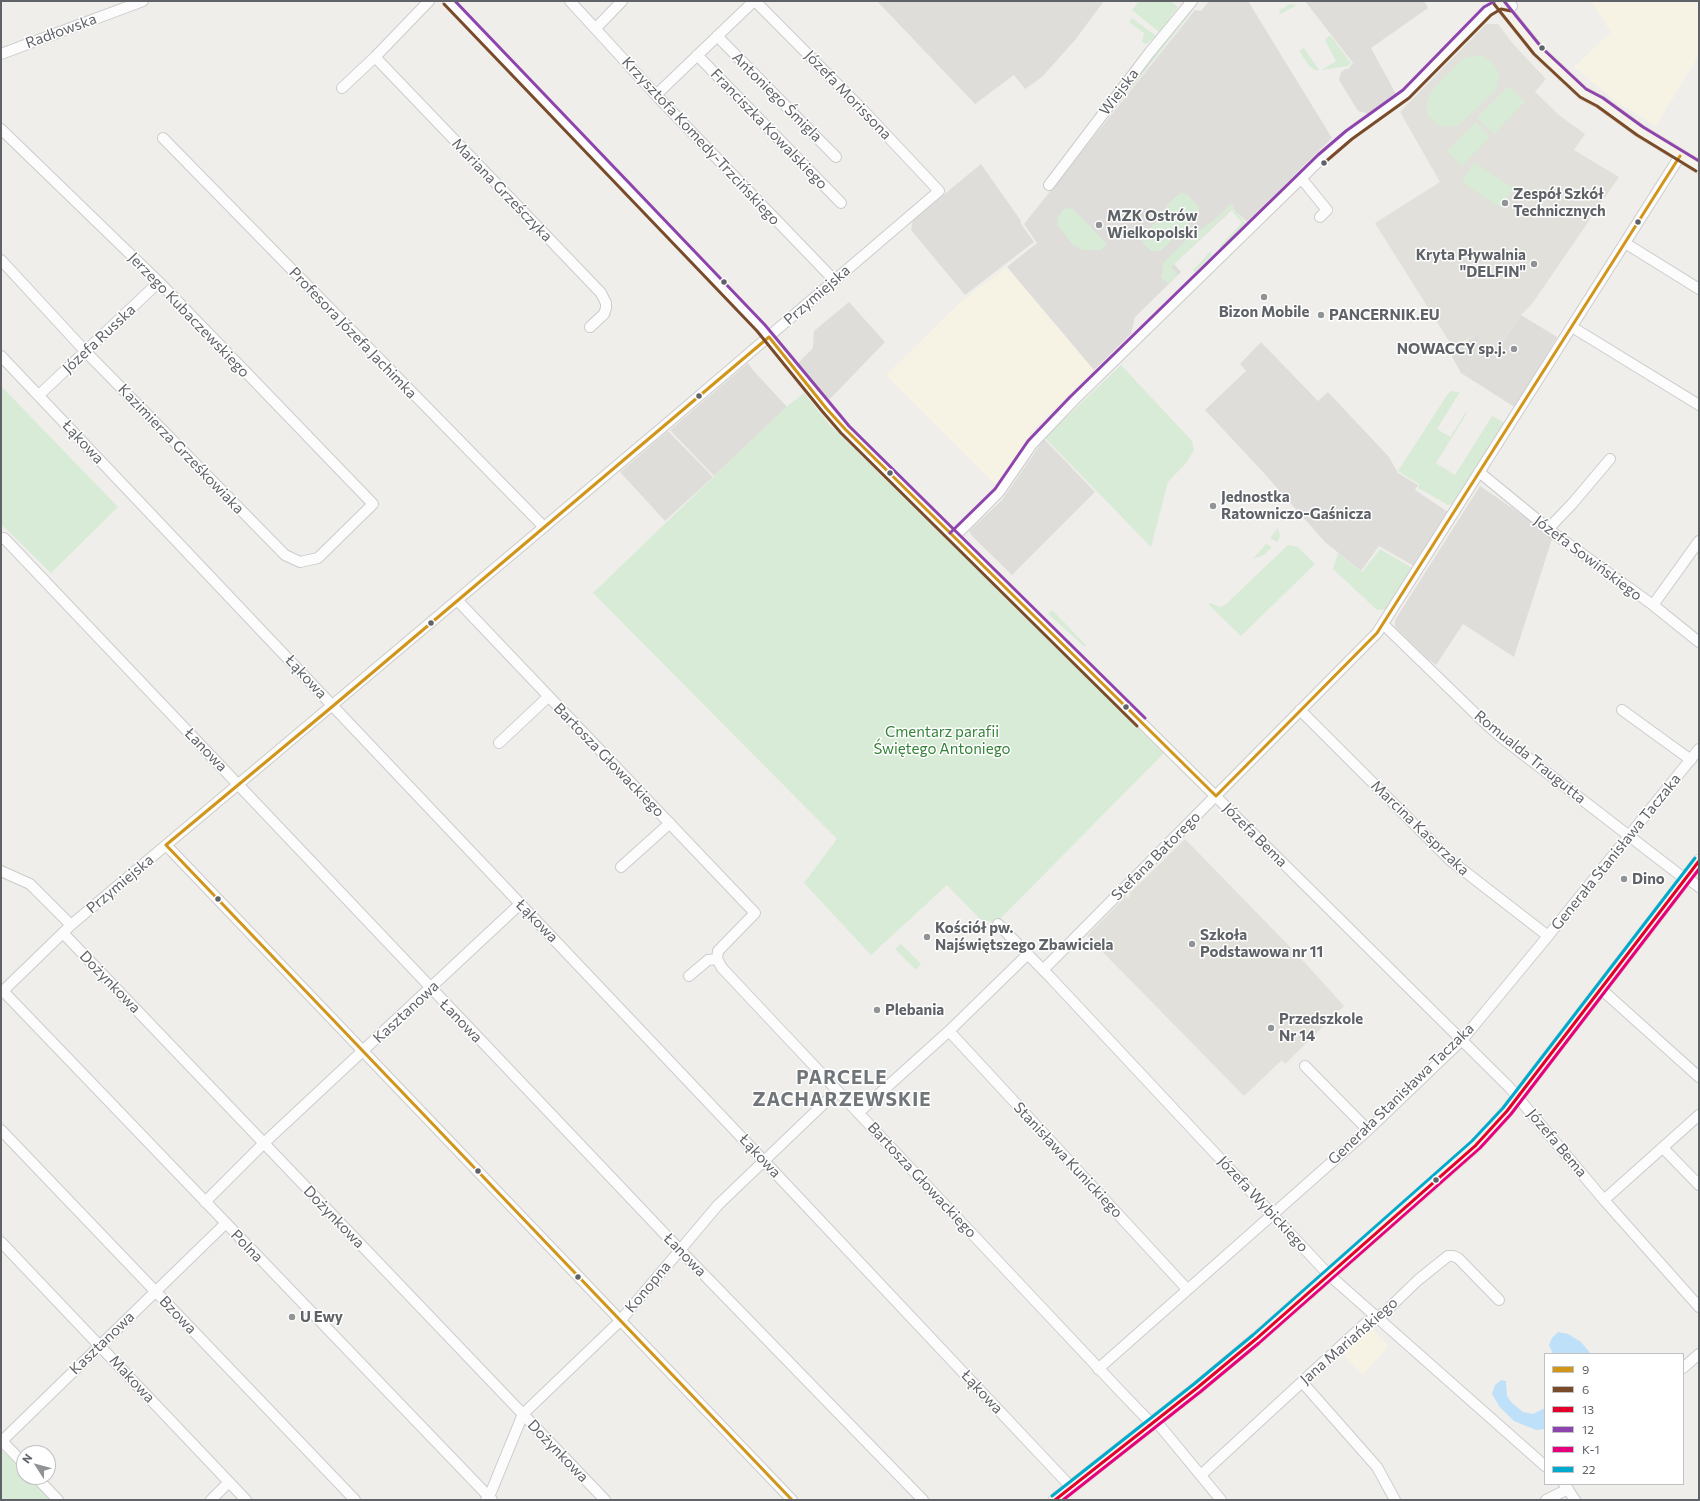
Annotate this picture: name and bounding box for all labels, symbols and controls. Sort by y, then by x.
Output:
street label: Radłowska [23,10,99,52]
unlabelled marker [1537,43,1547,53]
street label: Józefa Morissona [801,47,895,143]
street label: Antoniego Śmigla [728,48,826,146]
street label: Krzysztofa Komedy-Trzcińskiego [618,53,784,229]
street label: Franciszka Kowalskiego [707,65,831,193]
street label: Wiejska [1096,65,1142,119]
street label: Mariana Grześczyka [448,135,556,245]
unlabelled marker [1319,158,1329,168]
place label: Zespół Szkół Technicznych [1513,185,1606,220]
marker: Zespół Szkół Technicznych [1500,198,1510,208]
place label: MZK Ostrów Wielkopolski [1107,207,1198,242]
unlabelled marker [1633,217,1643,227]
marker: MZK Ostrów Wielkopolski [1094,220,1104,230]
place label: Kryta Pływalnia "DELFIN" [1416,246,1526,281]
street label: Jerzego Kubaczewskiego [125,249,253,381]
marker: Kryta Pływalnia "DELFIN" [1529,259,1539,269]
street label: Przymiejska [780,261,854,329]
street label: Profesora Józefa Jachimka [285,263,421,403]
unlabelled marker [719,277,729,287]
marker: Bizon Mobile [1259,292,1269,302]
street label: Józefa Russka [59,301,139,377]
place label: Bizon Mobile [1219,303,1309,321]
place label: PANCERNIK.EU [1329,306,1440,324]
marker: PANCERNIK.EU [1316,310,1326,320]
place label: NOWACCY sp.j. [1397,340,1506,358]
marker: NOWACCY sp.j. [1509,344,1519,354]
street label: Kazimierza Grześkowiaka [114,380,248,518]
unlabelled marker [694,391,704,401]
street label: Łąkowa [58,417,108,467]
unlabelled marker [885,468,895,478]
place label: Jednostka Ratowniczo-Gaśnicza [1221,488,1371,523]
marker: Jednostka Ratowniczo-Gaśnicza [1208,501,1218,511]
street label: Józefa Sowińskiego [1530,511,1646,605]
unlabelled marker [426,618,436,628]
street label: Łąkowa [281,652,331,702]
street label: Bartosza Głowackiego [550,699,668,821]
unlabelled marker [1121,702,1131,712]
street label: Romualda Traugutta [1471,707,1589,807]
park label: Cmentarz parafii Świętego Antoniego [873,723,1011,758]
street label: Łanowa [181,724,231,776]
street label: Generała Stanisława Taczaka [1547,770,1685,934]
street label: Marcina Kasprzaka [1367,777,1473,879]
street label: Józefa Bema [1219,799,1291,871]
street label: Stefana Batorego [1108,808,1204,904]
street label: Przymiejska [83,851,157,917]
place label: Dino [1632,870,1665,888]
marker: Dino [1619,874,1629,884]
unlabelled marker [213,894,223,904]
street label: Łąkowa [512,896,562,946]
place label: Kościół pw. Najświętszego Zbawiciela [935,919,1113,954]
place label: Szkoła Podstawowa nr 11 [1200,926,1323,961]
marker: Kościół pw. Najświętszego Zbawiciela [922,932,932,942]
marker: Szkoła Podstawowa nr 11 [1187,939,1197,949]
street label: Dożynkowa [76,947,144,1017]
street label: Kasztanowa [369,977,443,1047]
street label: Łanowa [436,995,486,1047]
place label: Plebania [885,1001,944,1019]
marker: Plebania [872,1005,882,1015]
place label: Przedszkole Nr 14 [1279,1010,1363,1045]
street label: Generała Stanisława Taczaka [1324,1019,1478,1169]
marker: Przedszkole Nr 14 [1266,1023,1276,1033]
district label: PARCELE ZACHARZEWSKIE [752,1067,932,1111]
street label: Stanisława Kunickiego [1010,1098,1126,1222]
street label: Józefa Bema [1523,1105,1591,1181]
street label: Bartosza Głowackiego [864,1118,980,1242]
street label: Łąkowa [735,1131,785,1181]
street label: Józefa Wybickiego [1214,1152,1312,1256]
unlabelled marker [473,1166,483,1176]
unlabelled marker [1431,1175,1441,1185]
street label: Dożynkowa [300,1182,368,1252]
street label: Polna [227,1226,267,1266]
street label: Łanowa [660,1229,710,1281]
street label: Konopna [621,1258,675,1316]
unlabelled marker [573,1272,583,1282]
street label: Bzowa [156,1292,200,1338]
street label: Jana Mariańskiego [1296,1294,1402,1388]
street label: Kasztanowa [66,1308,138,1378]
place label: U Ewy [300,1308,343,1326]
marker: U Ewy [287,1312,297,1322]
street label: Makowa [106,1352,158,1406]
legend [1544,1353,1684,1485]
text: 9 [1582,1362,1589,1376]
street label: Łąkowa [957,1367,1007,1417]
text: 6 [1582,1382,1589,1396]
text: 13 [1582,1402,1594,1416]
street label: Dożynkowa [524,1416,592,1486]
text: 12 [1582,1422,1594,1436]
text: K-1 [1582,1442,1600,1456]
north arrow [16,1445,56,1485]
text: N [19,1451,34,1465]
text: 22 [1582,1462,1595,1476]

